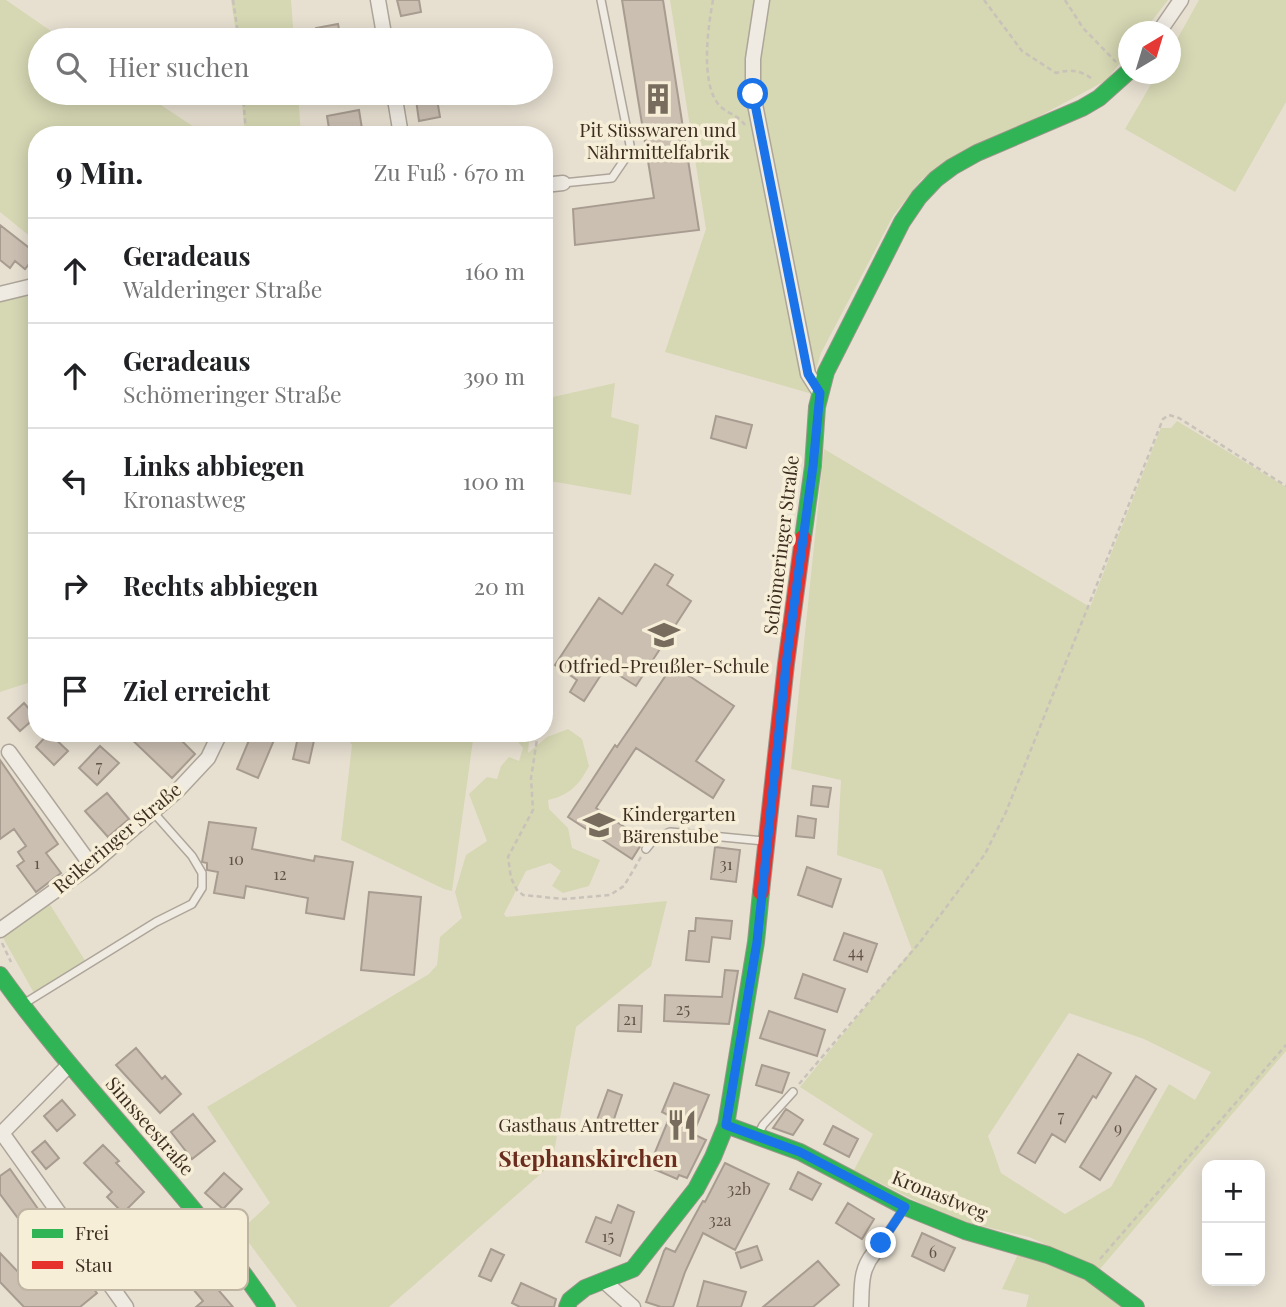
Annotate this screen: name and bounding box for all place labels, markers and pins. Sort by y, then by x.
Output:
building icon: Pit Süsswaren und Nährmittelfabrik [641,82,675,116]
place label: Pit Süsswaren und Nährmittelfabrik [579,116,737,164]
school or university icon: Otfried-Preußler-Schule [647,618,681,652]
place label: Otfried-Preußler-Schule [559,652,769,678]
place label: Kindergarten Bärenstube [622,800,737,848]
school or university icon: Kindergarten Bärenstube [582,808,616,842]
restaurant icon: Gasthaus Antretter [665,1108,699,1142]
place label: Gasthaus Antretter [498,1111,660,1137]

